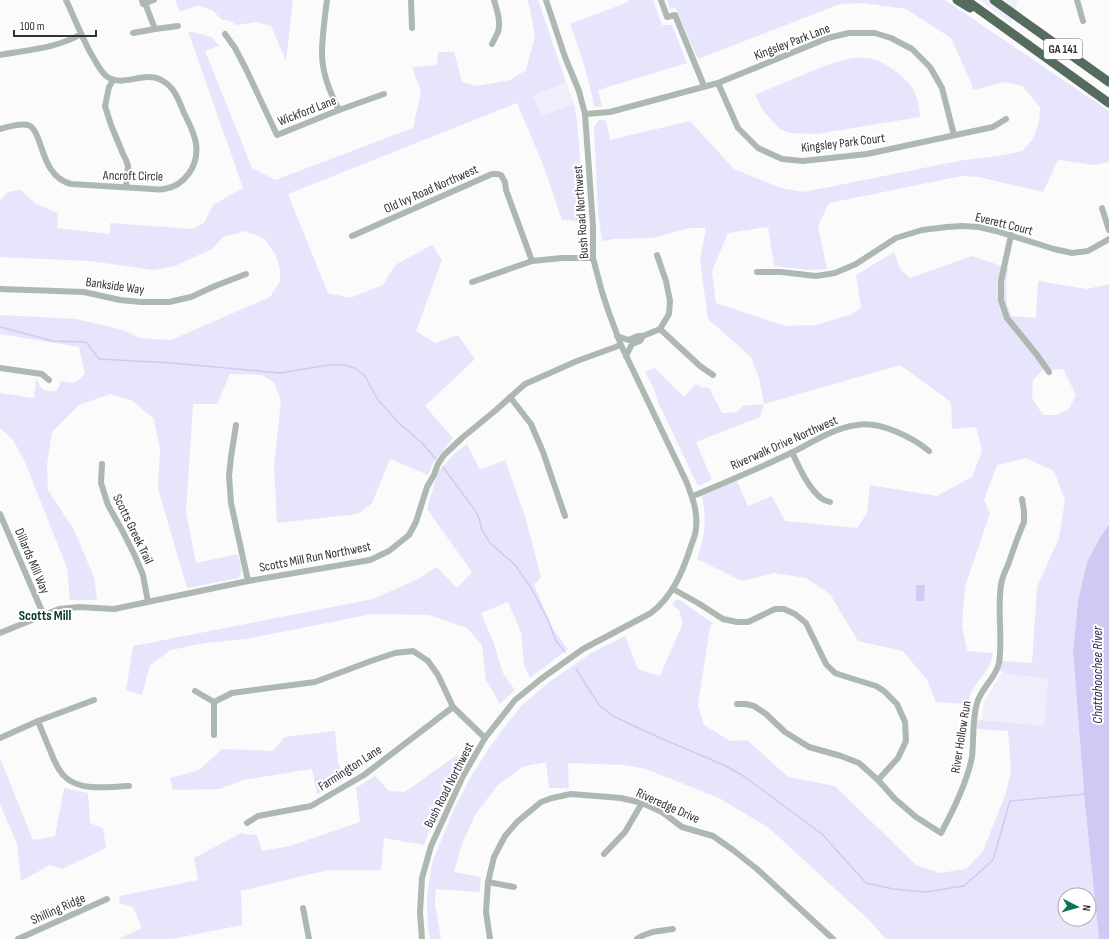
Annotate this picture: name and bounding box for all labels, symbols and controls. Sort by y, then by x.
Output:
scale bar [14,12,96,38]
text: 100 m [20,19,45,34]
street label: Kingsley Park Lane [752,20,832,64]
road number: GA 141 [1044,39,1082,59]
street label: Wickford Lane [275,93,339,129]
street label: Kingsley Park Court [800,130,886,156]
street label: Old Ivy Road Northwest [381,161,481,217]
street label: Bush Road Northwest [570,165,592,259]
street label: Ancroft Circle [102,167,163,185]
street label: Everett Court [973,209,1035,239]
street label: Bankside Way [85,274,145,298]
street label: Riverwalk Drive Northwest [728,412,840,474]
street label: Scotts Greek Trail [109,491,157,567]
street label: Dillards Mill Way [11,526,53,596]
street label: Scotts Mill Run Northwest [258,538,372,576]
district label: Scotts Mill [19,607,71,624]
water label: Chattahoochee River [1089,625,1106,724]
street label: River Hollow Run [947,700,975,774]
street label: Bush Road Northwest [421,740,477,830]
street label: Farmington Lane [315,742,385,794]
street label: Riveredge Drive [634,785,702,827]
north arrow [1057,887,1097,927]
street label: Shilling Ridge [28,890,88,928]
text: N [1080,904,1093,912]

